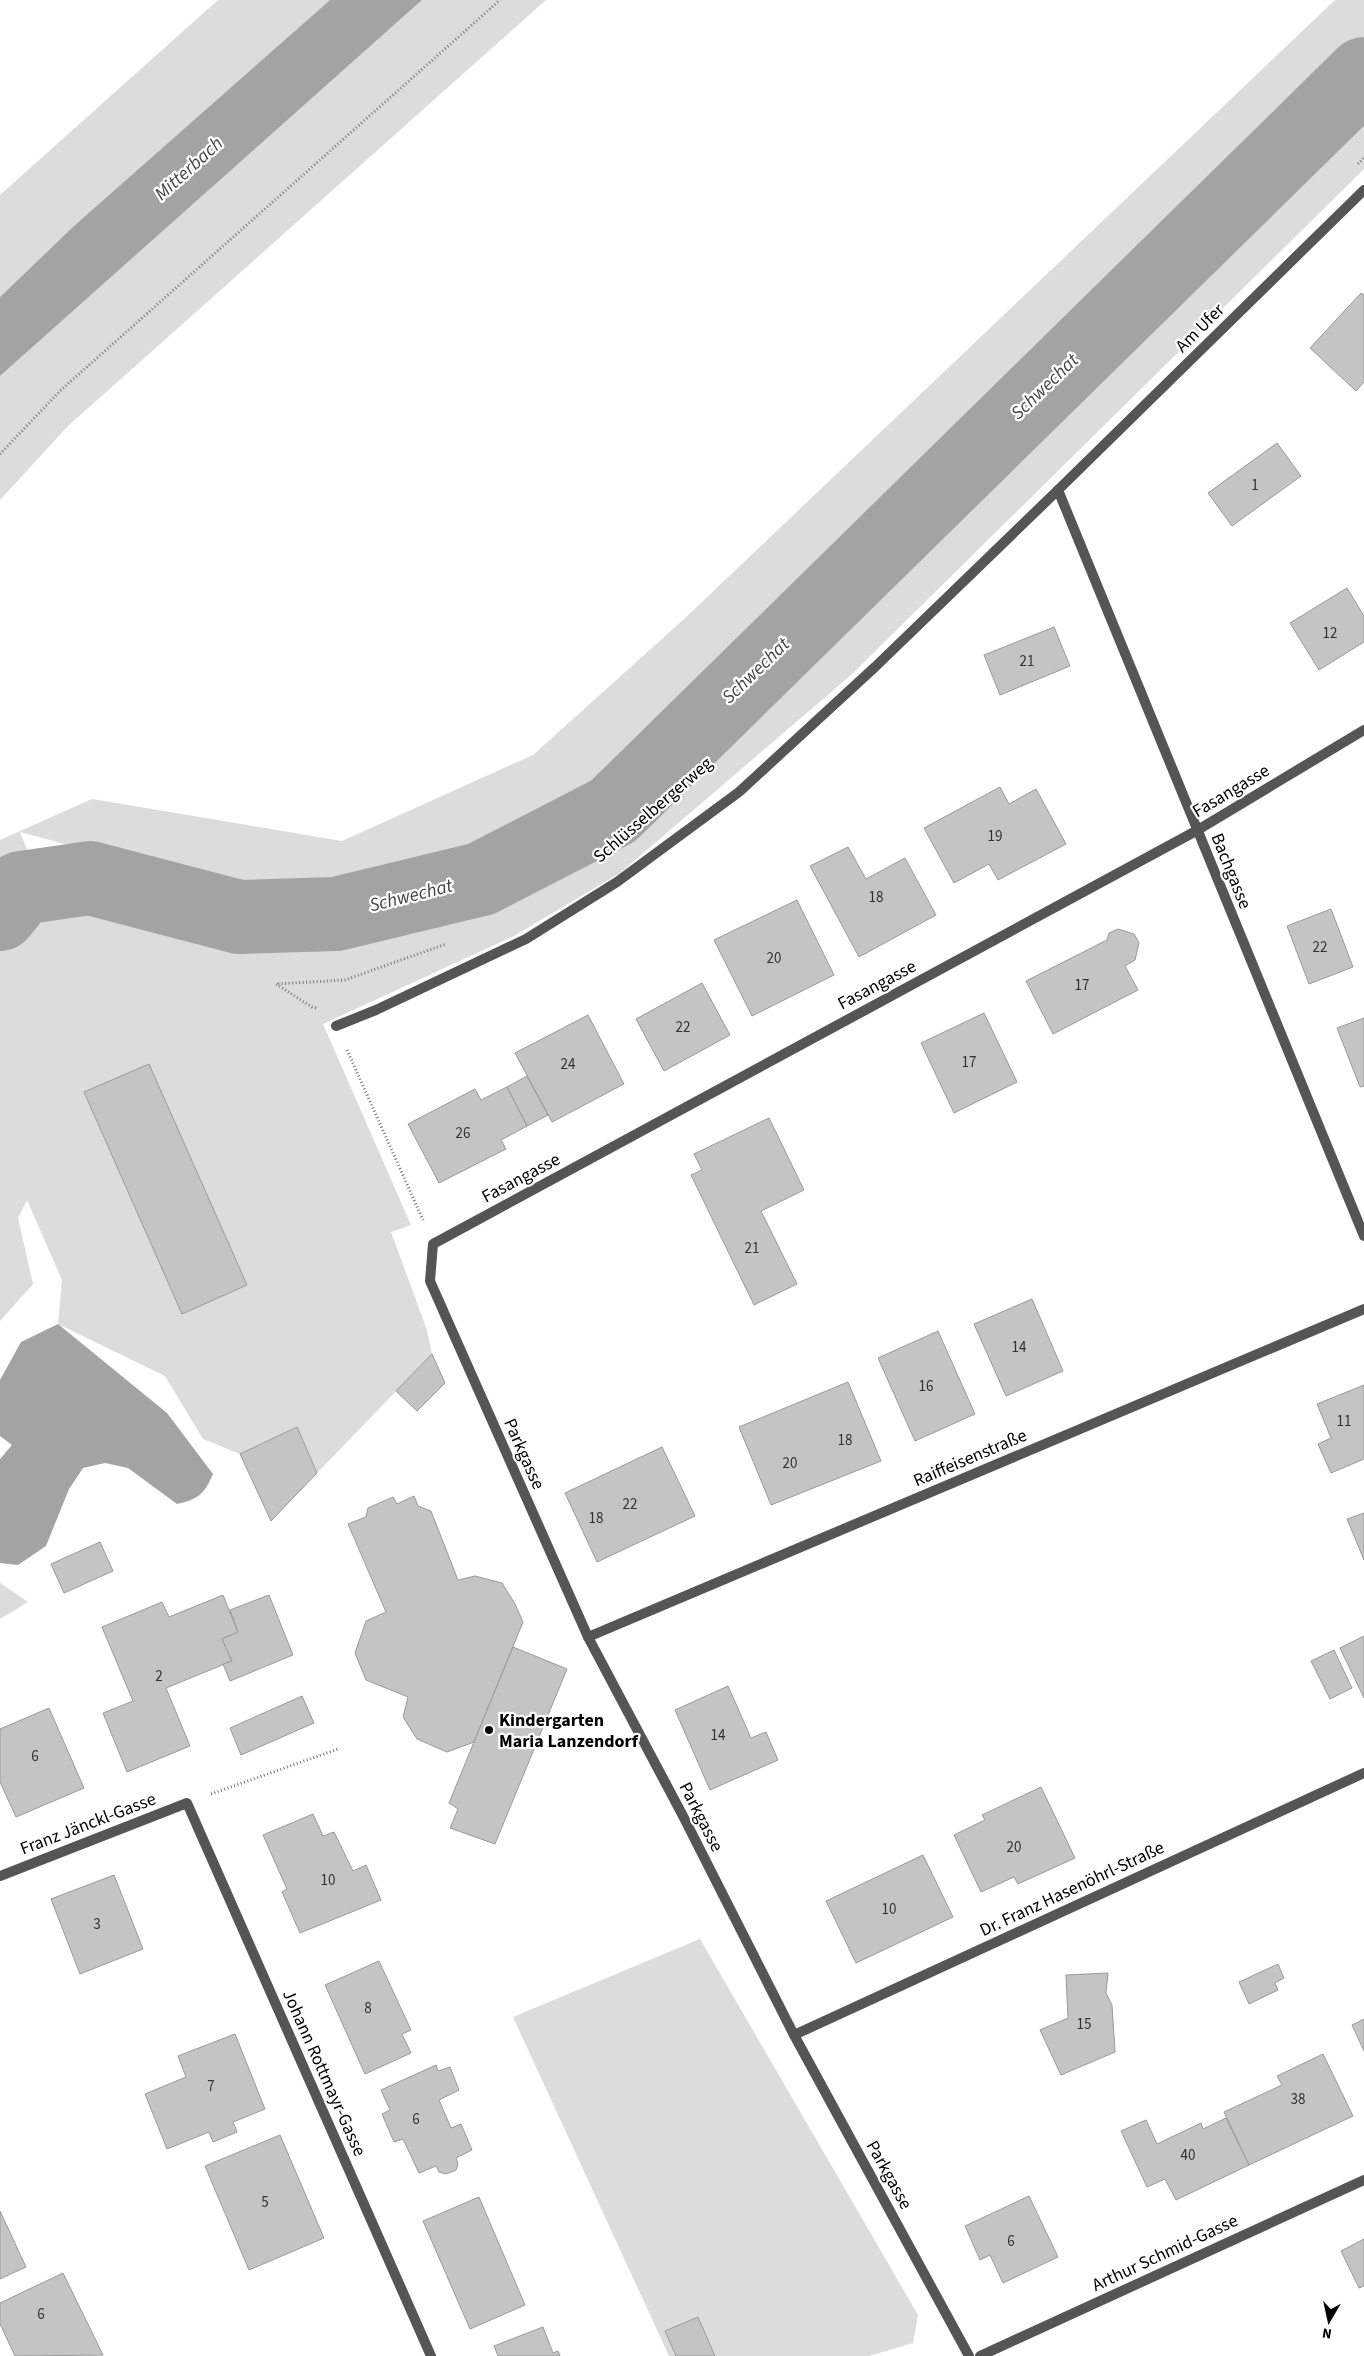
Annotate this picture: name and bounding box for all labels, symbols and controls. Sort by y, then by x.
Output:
water label: Mitterbach [149,131,229,207]
street label: Am Ufer [1170,297,1231,358]
water label: Schwechat [1005,347,1085,426]
house number: 1 [1251,475,1259,496]
house number: 12 [1323,623,1337,644]
water label: Schwechat [716,631,796,710]
house number: 21 [1020,651,1034,672]
street label: Schlüsselbergerweg [588,751,718,869]
street label: Fasangasse [1188,758,1274,824]
house number: 19 [988,826,1002,847]
street label: Bachgasse [1205,829,1258,913]
water label: Schwechat [367,872,456,919]
house number: 18 [869,887,883,908]
house number: 22 [1313,937,1327,958]
house number: 20 [767,948,781,969]
street label: Fasangasse [833,954,921,1016]
house number: 17 [1075,975,1089,996]
house number: 22 [676,1017,690,1038]
house number: 17 [962,1052,976,1073]
house number: 24 [561,1054,576,1075]
house number: 26 [456,1123,470,1144]
street label: Fasangasse [477,1147,565,1209]
house number: 21 [745,1238,759,1259]
house number: 14 [1012,1337,1027,1358]
house number: 16 [919,1376,933,1397]
house number: 11 [1337,1411,1351,1432]
street label: Parkgasse [497,1415,551,1494]
street label: Raiffeisenstraße [909,1423,1031,1493]
house number: 18 [838,1430,852,1451]
house number: 20 [783,1453,797,1474]
house number: 22 [623,1494,637,1515]
house number: 18 [589,1508,603,1529]
house number: 2 [155,1666,163,1687]
place label: Kindergarten Maria Lanzendorf [499,1708,639,1754]
marker: Kindergarten Maria Lanzendorf [483,1724,495,1736]
house number: 14 [711,1725,726,1746]
house number: 6 [31,1746,39,1767]
street label: Parkgasse [673,1778,729,1856]
street label: Franz Jänckl-Gasse [17,1787,160,1861]
street label: Dr. Franz Hasenöhrl-Straße [976,1835,1168,1943]
house number: 20 [1007,1837,1021,1858]
house number: 10 [321,1870,335,1891]
house number: 10 [882,1899,896,1920]
house number: 3 [93,1914,101,1935]
street label: Johann Rottmayr-Gasse [276,1986,372,2160]
house number: 8 [364,1998,372,2019]
house number: 15 [1077,2014,1091,2035]
house number: 7 [207,2076,215,2097]
house number: 38 [1291,2089,1305,2110]
house number: 6 [412,2109,420,2130]
street label: Parkgasse [860,2136,918,2214]
house number: 40 [1181,2145,1195,2166]
house number: 5 [261,2192,269,2213]
street label: Arthur Schmid-Gasse [1088,2208,1242,2298]
house number: 6 [1007,2231,1015,2252]
north arrow [1304,2296,1354,2346]
house number: 6 [37,2304,45,2325]
text: N [1321,2322,1333,2343]

